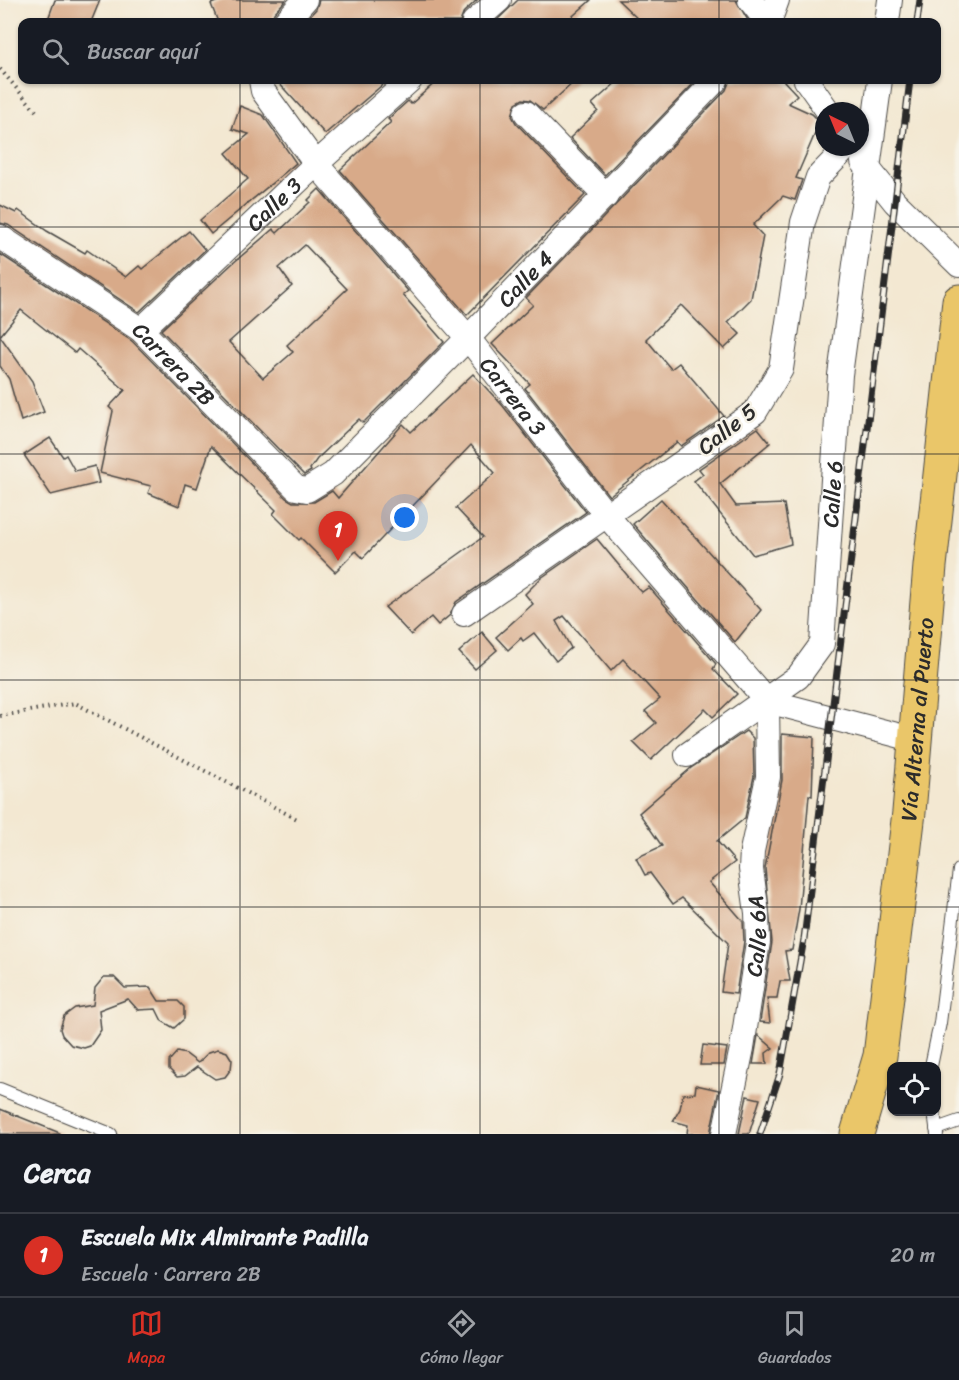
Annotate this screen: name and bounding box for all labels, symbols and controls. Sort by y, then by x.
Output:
search box [18,18,941,84]
text: Buscar aquí [87,32,199,71]
icon: search [39,35,72,68]
north arrow [815,102,869,156]
street label: Calle 3 [236,167,311,241]
street label: Calle 4 [487,240,563,317]
street label: Carrera 2B [123,312,225,415]
street label: Carrera 3 [470,348,557,444]
street label: Calle 5 [688,393,766,465]
street label: Calle 6 [810,459,854,528]
your location [390,503,419,532]
pin: 1 [318,512,358,561]
street label: Vía Alterna al Puerto [889,616,945,823]
street label: Calle 6A [734,893,778,979]
map controls [887,1062,941,1116]
button: locate [887,1062,941,1116]
text: Cerca [24,1150,90,1196]
text: Escuela Mix Almirante Padilla [81,1218,369,1257]
text: 1 [39,1238,48,1273]
text: 20 m [890,1238,935,1273]
text: Escuela · Carrera 2B [81,1257,261,1292]
tab: Mapa [128,1307,165,1372]
tab: Cómo llegar [420,1307,503,1372]
tab: Guardados [758,1307,831,1372]

